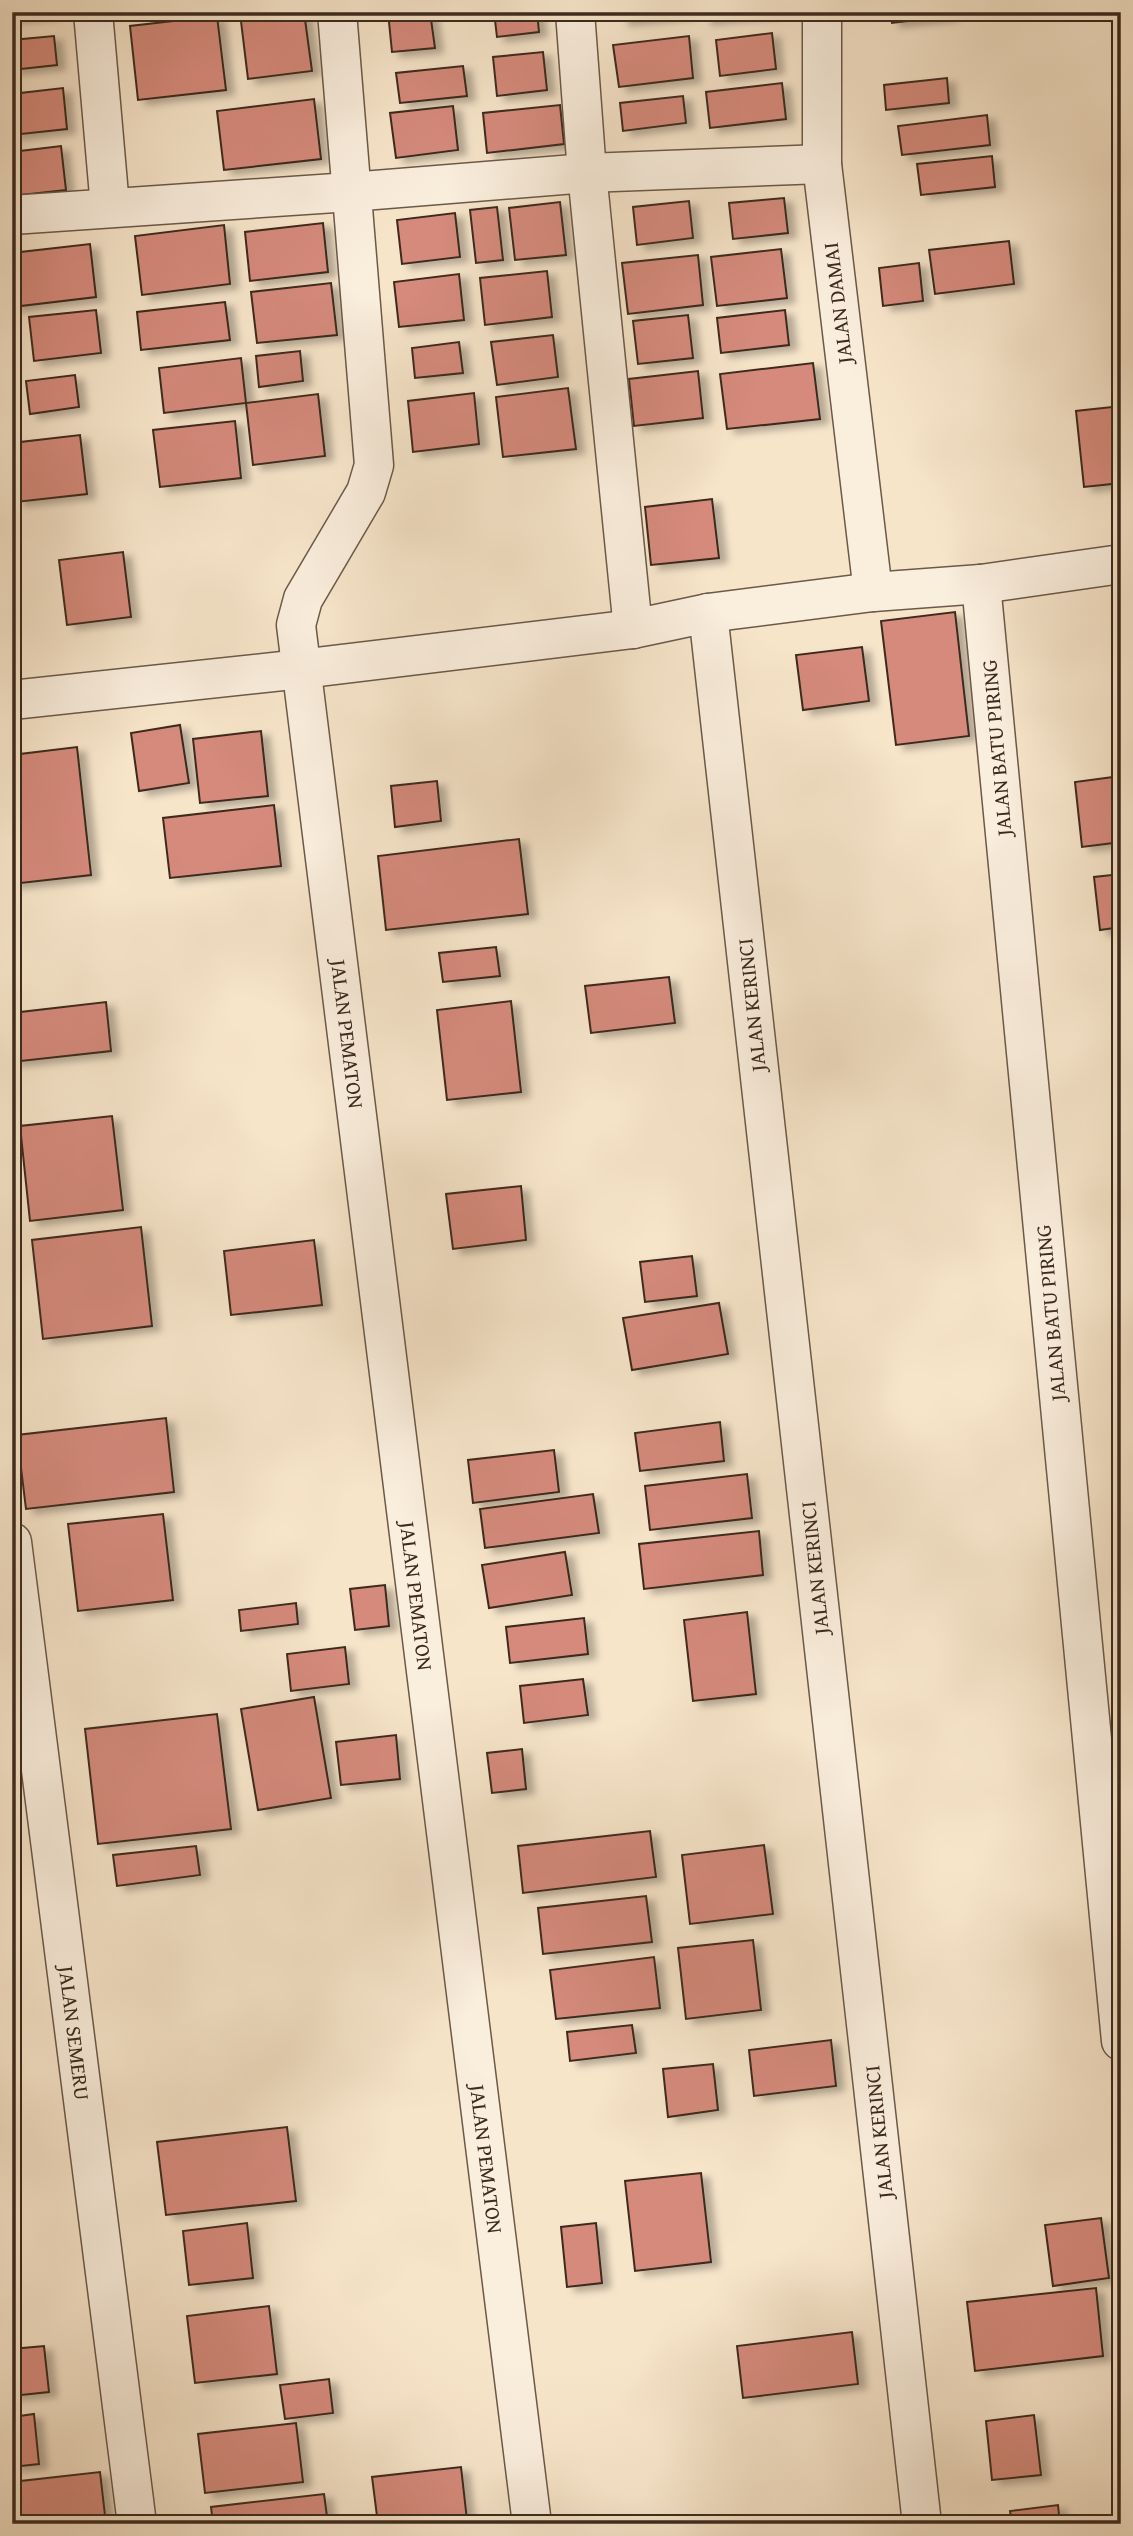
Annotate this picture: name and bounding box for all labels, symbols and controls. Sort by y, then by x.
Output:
street label: JALAN DAMAI [815,241,861,368]
street label: JALAN BATU PIRING [973,659,1020,841]
street label: JALAN KERINCI [729,937,774,1076]
street label: JALAN PEMATON [323,955,372,1110]
street label: JALAN BATU PIRING [1027,1224,1074,1406]
street label: JALAN KERINCI [792,1500,837,1639]
street label: JALAN PEMATON [392,1517,441,1672]
street label: JALAN SEMERU [51,1961,98,2102]
street label: JALAN KERINCI [856,2064,901,2203]
street label: JALAN PEMATON [462,2080,511,2235]

